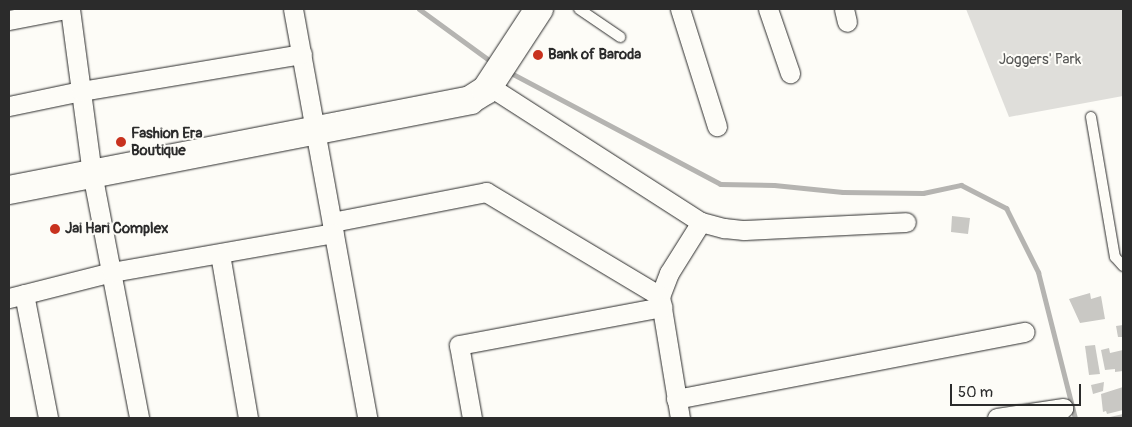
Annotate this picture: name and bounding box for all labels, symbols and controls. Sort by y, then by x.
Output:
place label: Bank of Baroda [548,46,641,64]
marker: Bank of Baroda [532,49,544,61]
park label: Joggers' Park [999,51,1081,69]
place label: Fashion Era Boutique [131,124,202,159]
marker: Fashion Era Boutique [115,136,127,148]
place label: Jai Hari Complex [65,220,169,238]
marker: Jai Hari Complex [49,223,61,235]
scale bar [952,374,1083,406]
text: 50 m [958,383,993,402]

